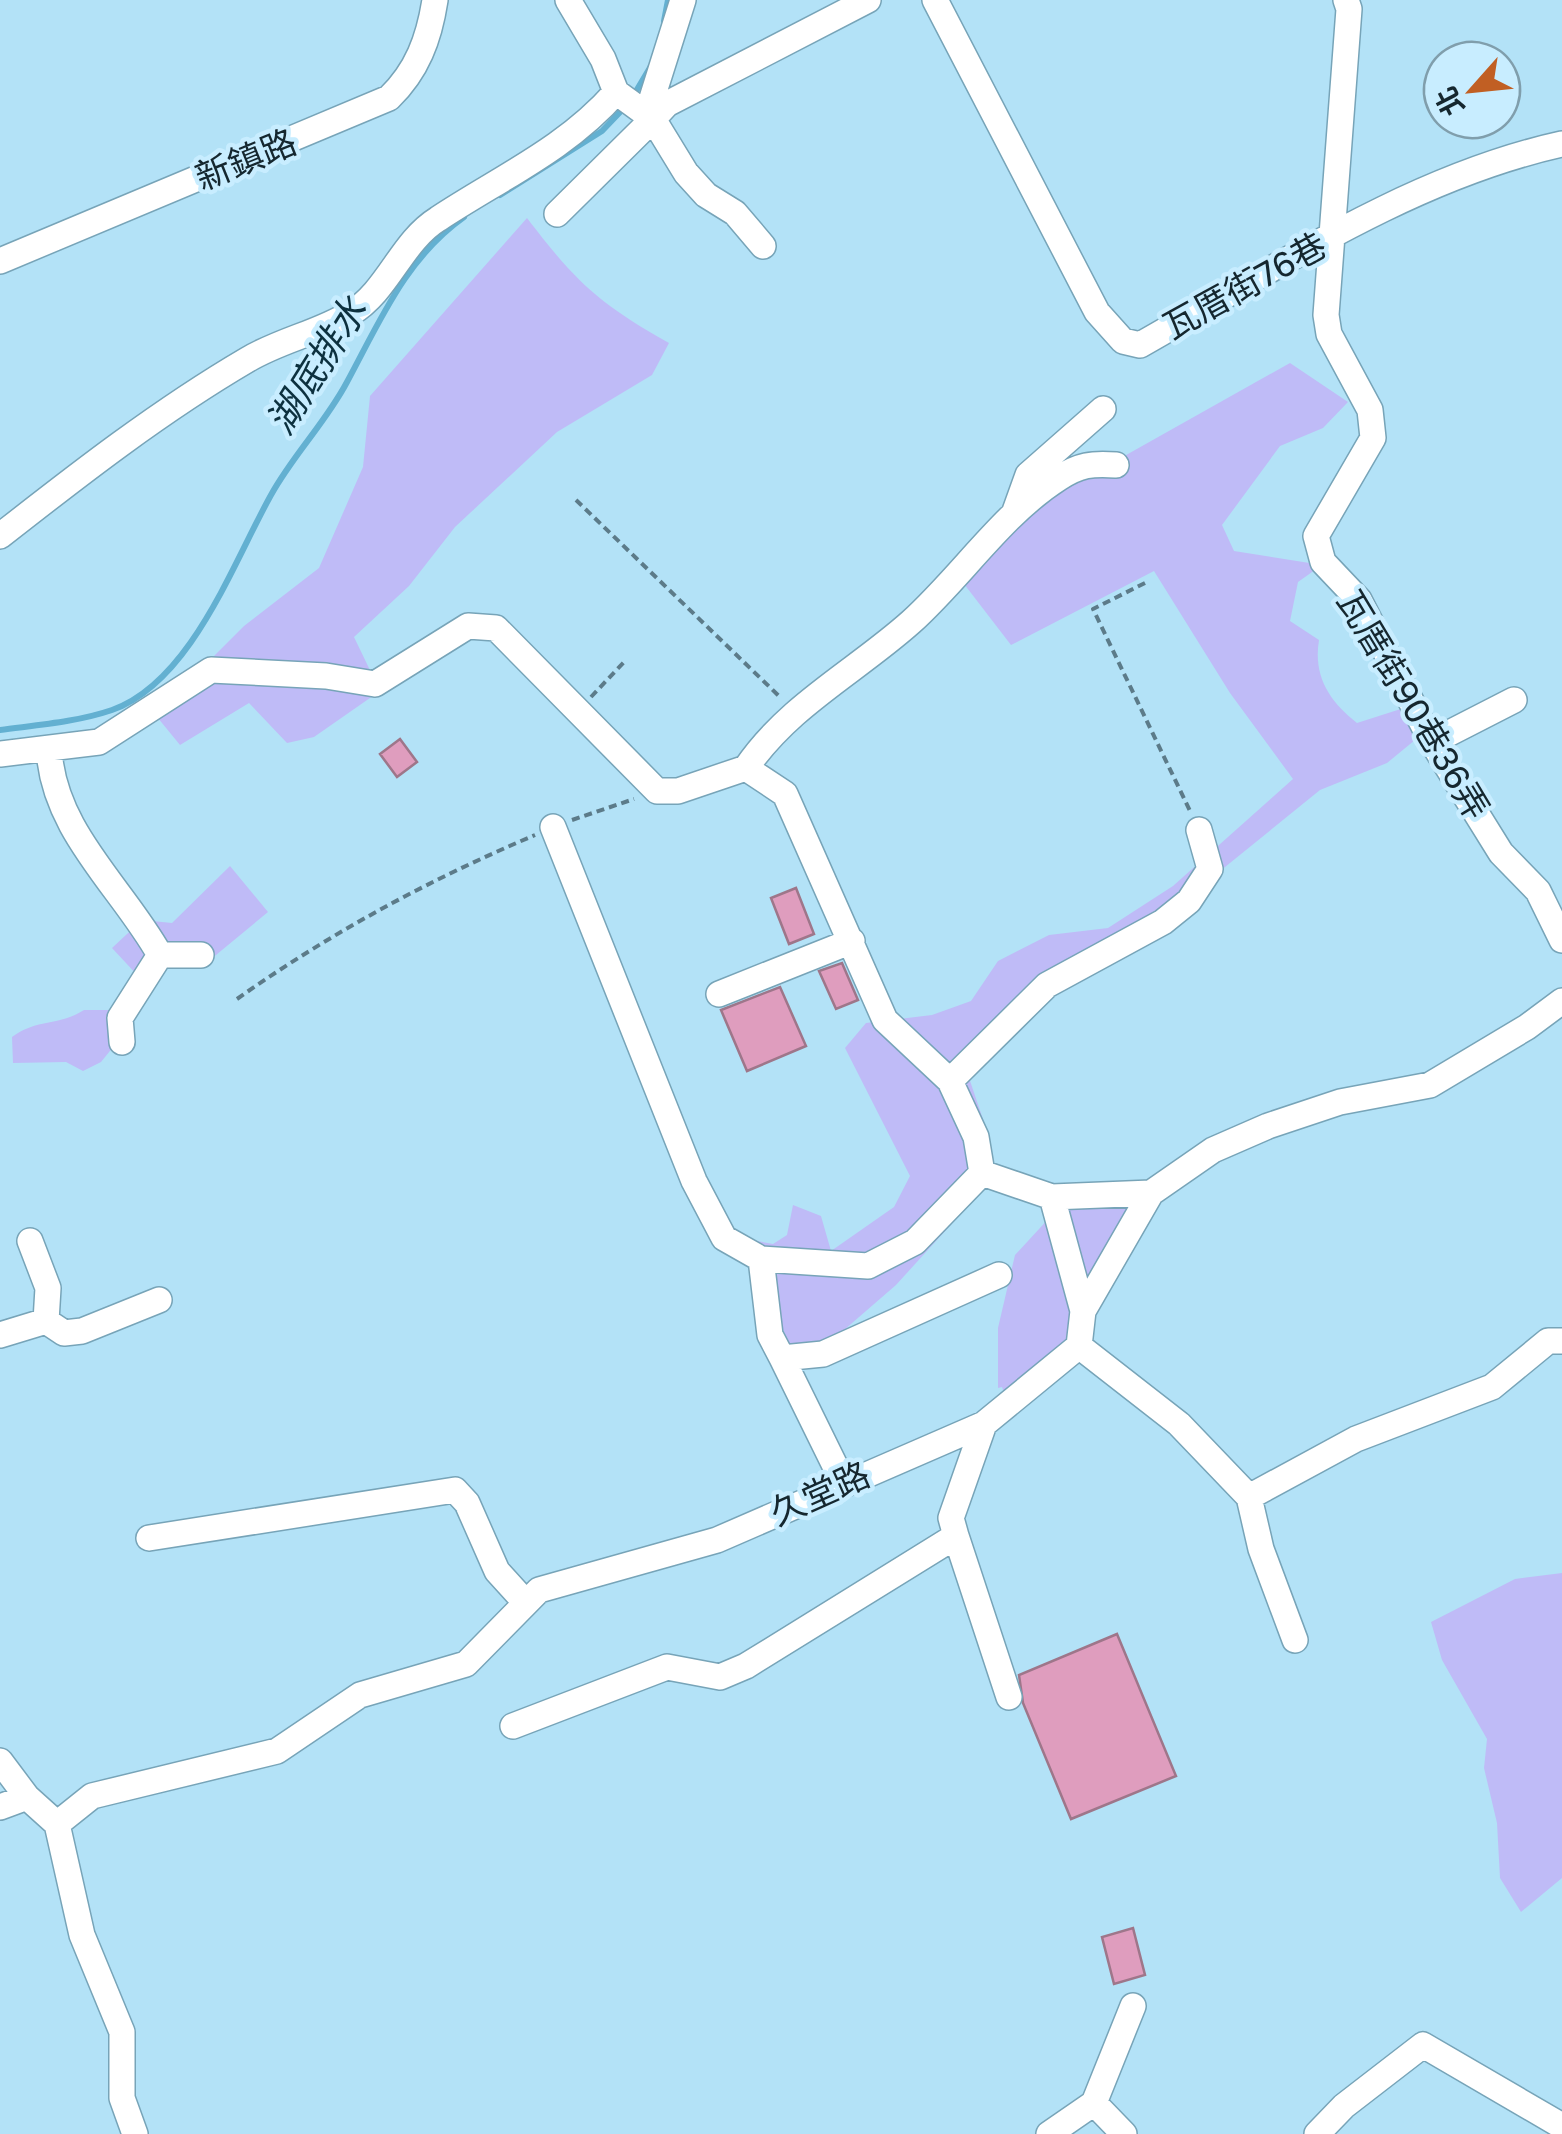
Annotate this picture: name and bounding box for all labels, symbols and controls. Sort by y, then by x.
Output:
north arrow [1422,40,1522,140]
text: 北 [1428,82,1470,122]
street label: 新鎮路 [189,120,302,198]
street label: 瓦厝街76巷 [1156,223,1333,347]
water label: 湖底排水 [256,287,376,442]
street label: 瓦厝街90巷36弄 [1329,582,1499,827]
street label: 久堂路 [763,1453,876,1534]

